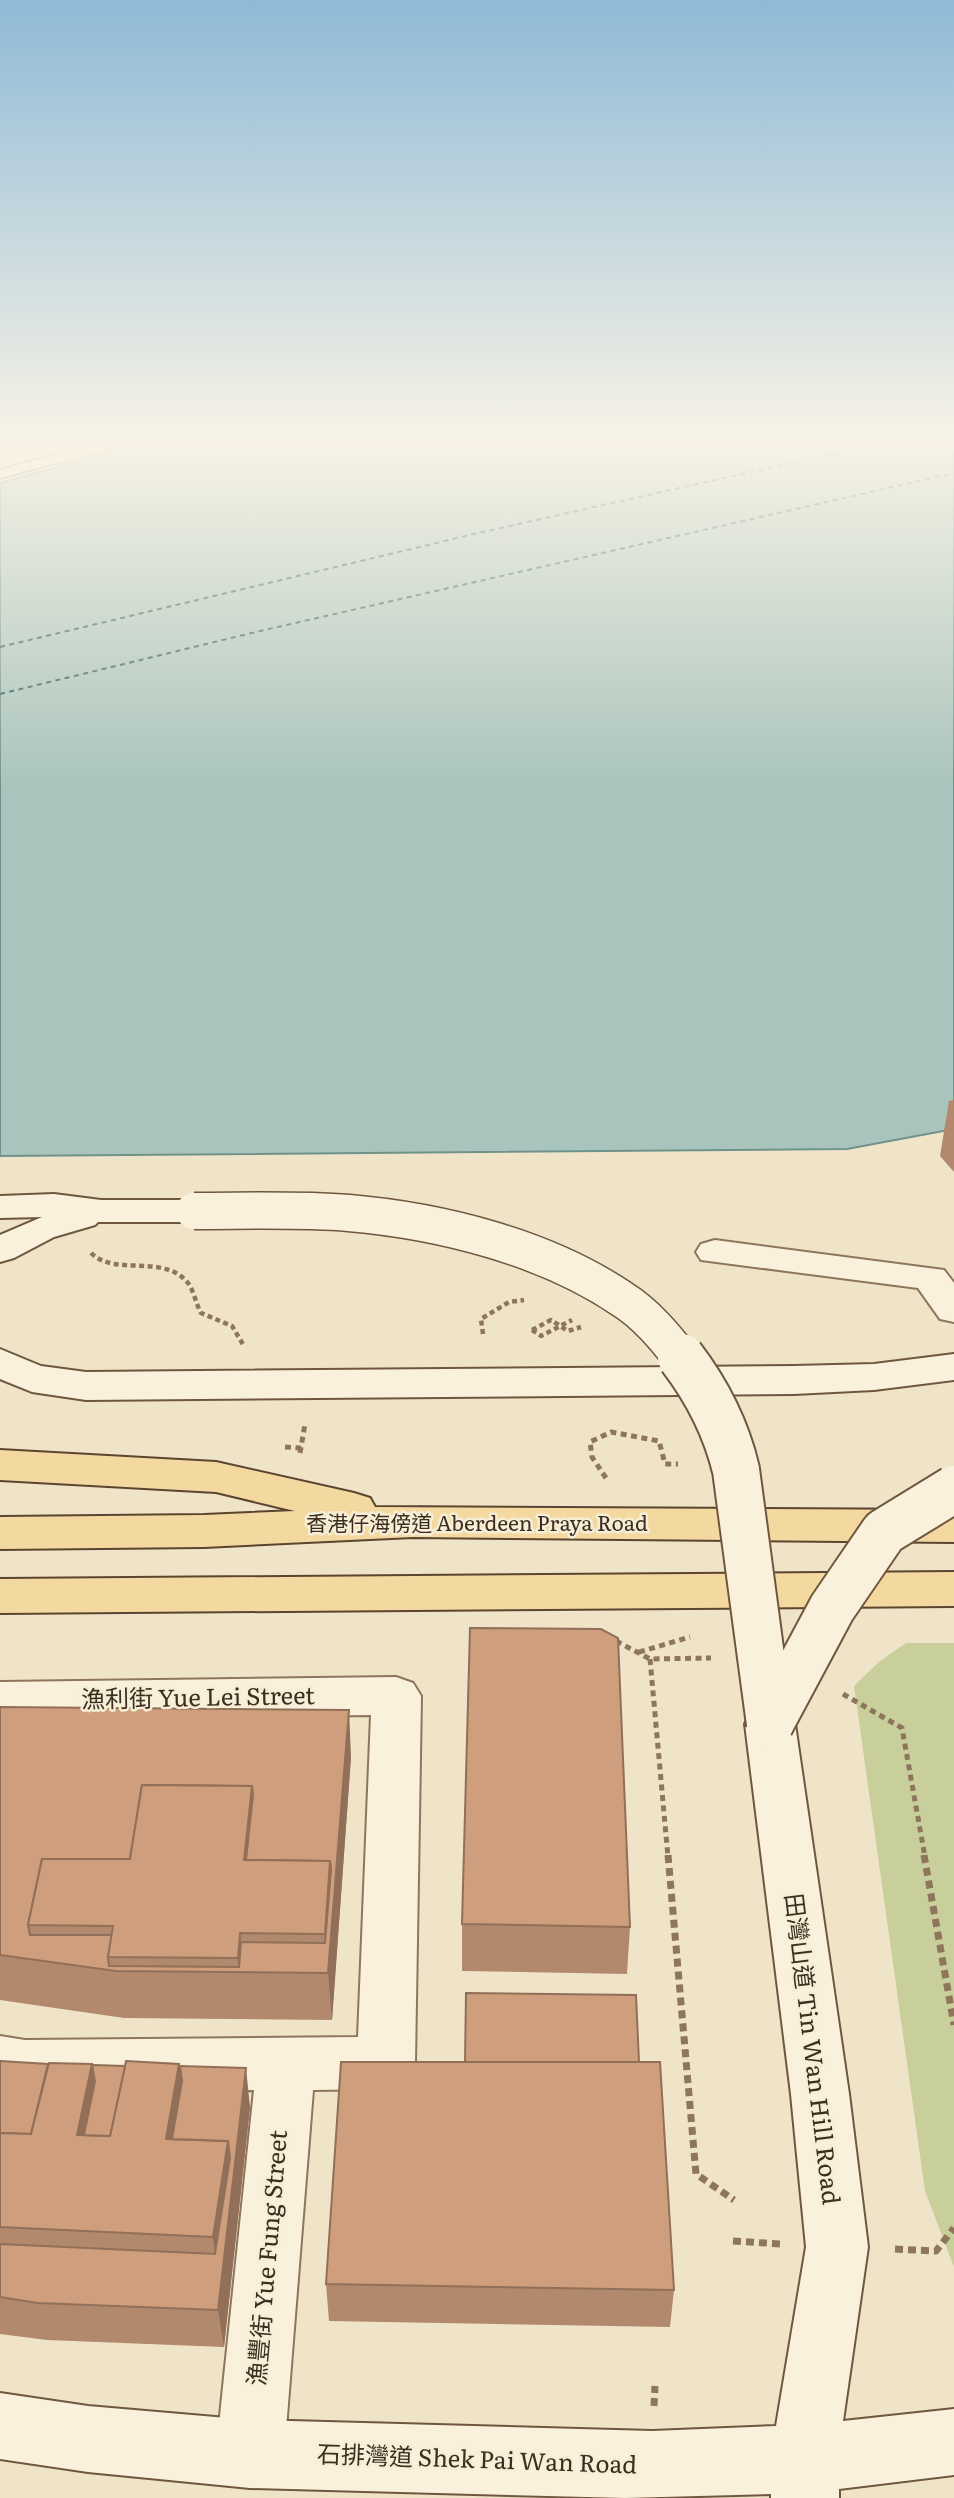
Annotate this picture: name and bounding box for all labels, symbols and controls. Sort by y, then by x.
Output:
street label: 香港仔海傍道 Aberdeen Praya Road [306,1506,648,1537]
street label: 漁利街 Yue Lei Street [81,1676,315,1715]
street label: 田灣山道 Tin Wan Hill Road [778,1891,851,2207]
street label: 漁豐街 Yue Fung Street [237,2128,294,2387]
street label: 石排灣道 Shek Pai Wan Road [317,2434,638,2481]

